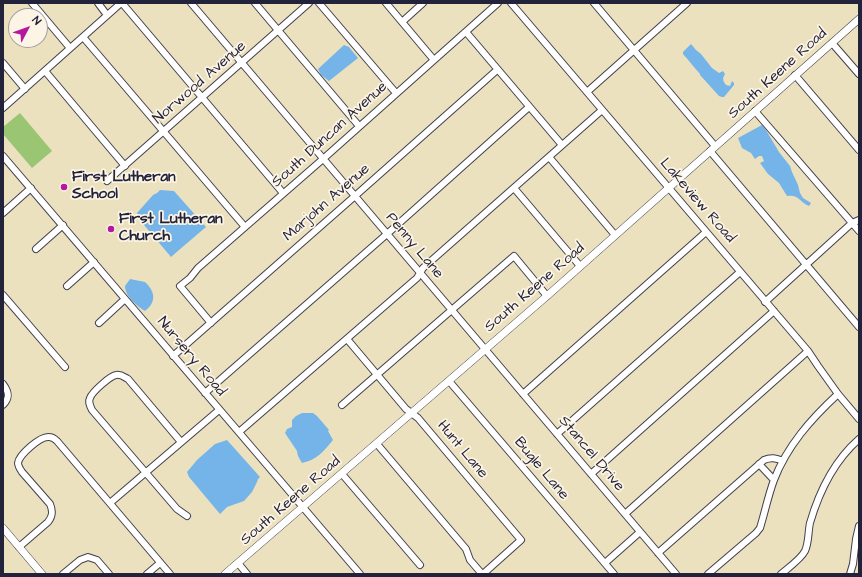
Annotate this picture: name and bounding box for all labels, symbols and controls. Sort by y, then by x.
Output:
north arrow [8,8,48,48]
text: N [29,13,45,28]
street label: South Keene Road [725,25,831,123]
street label: Norwood Avenue [150,38,250,128]
street label: South Duncan Avenue [268,78,392,192]
street label: Lakeview Road [655,155,739,247]
street label: Marjohn Avenue [280,160,374,246]
place label: First Lutheran School [72,169,176,204]
marker: First Lutheran School [59,182,69,192]
street label: Penny Lane [381,209,447,283]
place label: First Lutheran Church [119,211,223,246]
marker: First Lutheran Church [106,224,116,234]
street label: South Keene Road [481,240,589,336]
street label: Nursery Road [153,314,229,400]
street label: Stancel Drive [554,413,628,495]
street label: Hunt Lane [433,417,491,483]
street label: Bugle Lane [510,434,572,504]
street label: South Keene Road [237,453,345,549]

